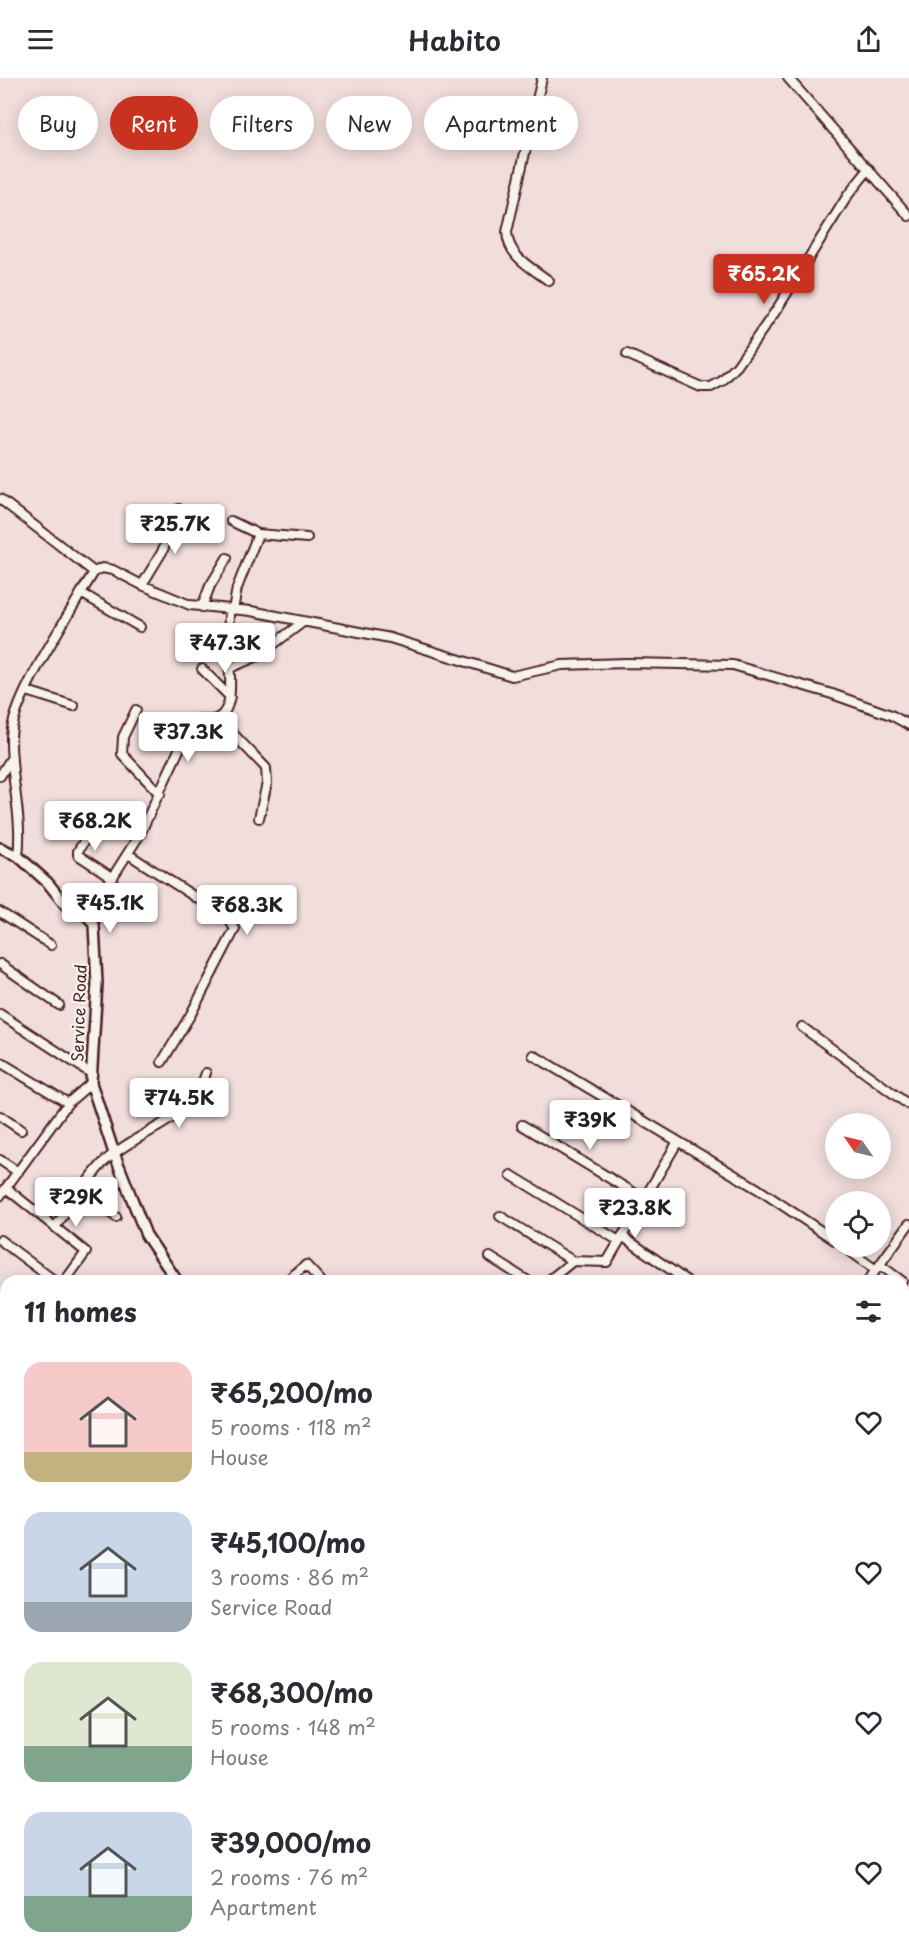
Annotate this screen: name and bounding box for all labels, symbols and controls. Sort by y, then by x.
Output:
text: Habito [408,19,501,60]
icon: menu [24,23,57,56]
icon: share [852,23,885,56]
chip: Buy [18,96,98,150]
chip: Rent [110,96,198,150]
chip: Filters [210,96,314,150]
chip: New [326,96,412,150]
chip: Apartment [424,96,578,150]
pin: ₹65.2K [715,254,813,305]
text: ₹65.2K [727,258,801,288]
pin: ₹25.7K [126,504,224,555]
text: ₹25.7K [140,508,210,538]
pin: ₹47.3K [176,623,274,674]
text: ₹47.3K [189,627,261,657]
pin: ₹37.3K [139,712,237,763]
text: ₹37.3K [153,716,223,746]
pin: ₹68.2K [46,801,144,852]
text: ₹68.2K [58,805,132,835]
pin: ₹45.1K [61,883,159,934]
pin: ₹68.3K [198,885,296,936]
text: ₹45.1K [76,887,144,917]
text: ₹68.3K [211,889,283,919]
street label: Service Road [64,964,92,1062]
pin: ₹74.5K [130,1078,228,1129]
text: ₹74.5K [144,1082,214,1112]
pin: ₹39K [554,1100,626,1151]
text: ₹39K [563,1104,617,1134]
north arrow [825,1113,891,1179]
map controls [825,1113,891,1257]
pin: ₹29K [40,1177,112,1228]
text: ₹29K [49,1181,103,1211]
pin: ₹23.8K [586,1188,684,1239]
button: locate [825,1191,891,1257]
text: ₹23.8K [598,1192,672,1222]
text: 11 homes [24,1292,137,1331]
icon: filters [852,1295,885,1328]
text: ₹65,200/mo [210,1373,373,1412]
icon: home [72,1386,144,1458]
icon: heart [852,1406,885,1439]
text: 5 rooms · 118 m² [210,1412,372,1442]
text: House [210,1442,269,1472]
text: ₹45,100/mo [210,1523,365,1562]
icon: home [72,1536,144,1608]
icon: heart [852,1556,885,1589]
text: 3 rooms · 86 m² [210,1562,369,1592]
text: Service Road [210,1592,332,1622]
text: ₹68,300/mo [210,1673,373,1712]
icon: home [72,1686,144,1758]
icon: heart [852,1706,885,1739]
text: 5 rooms · 148 m² [210,1712,376,1742]
text: House [210,1742,269,1772]
text: ₹39,000/mo [210,1823,371,1862]
icon: home [72,1836,144,1908]
icon: heart [852,1856,885,1889]
text: 2 rooms · 76 m² [210,1862,368,1892]
text: Apartment [210,1892,317,1922]

